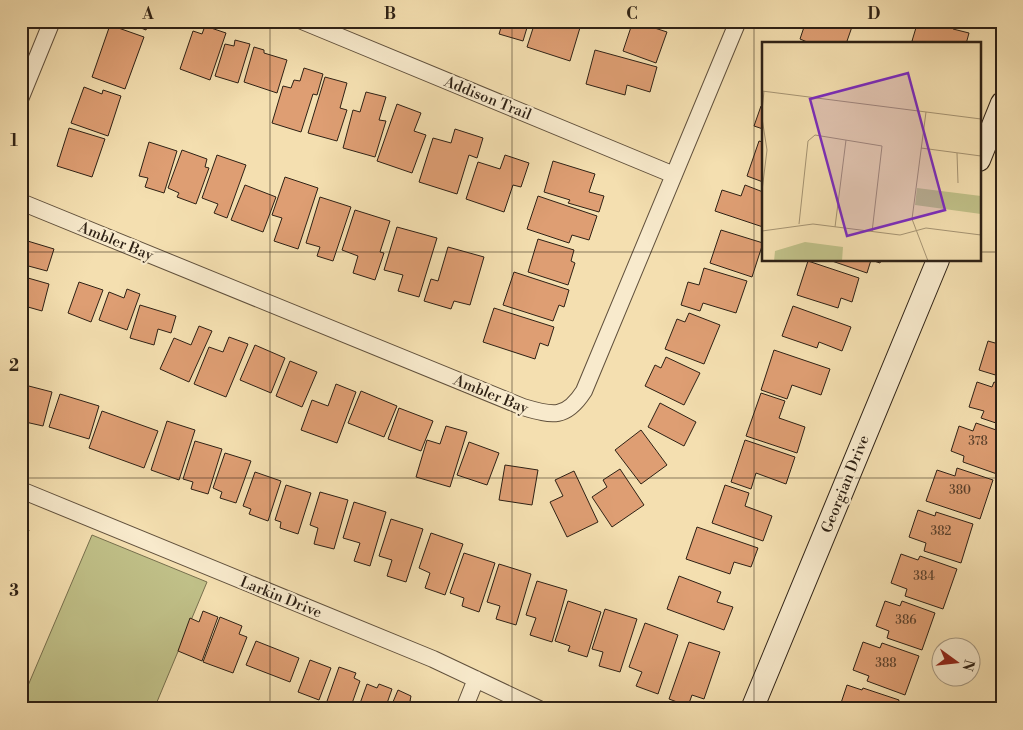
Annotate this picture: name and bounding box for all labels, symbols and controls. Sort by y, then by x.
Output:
text: A [141,4,154,24]
text: B [384,4,396,24]
text: C [626,4,638,24]
text: D [868,4,881,24]
inset map [762,42,980,261]
street label: Addison Trail [440,72,535,125]
text: 1 [10,131,18,151]
street label: Ambler Bay [75,218,157,265]
text: 2 [9,356,19,376]
street label: Ambler Bay [450,371,532,418]
street label: Georgian Drive [817,432,874,536]
house number: 378 [968,434,988,449]
house number: 380 [949,483,971,498]
house number: 382 [931,524,952,539]
house number: 384 [913,569,935,584]
street label: Larkin Drive [237,572,325,623]
text: 3 [9,581,19,601]
house number: 386 [895,613,917,628]
north arrow [930,638,980,688]
house number: 388 [875,656,897,671]
text: N [957,657,978,673]

